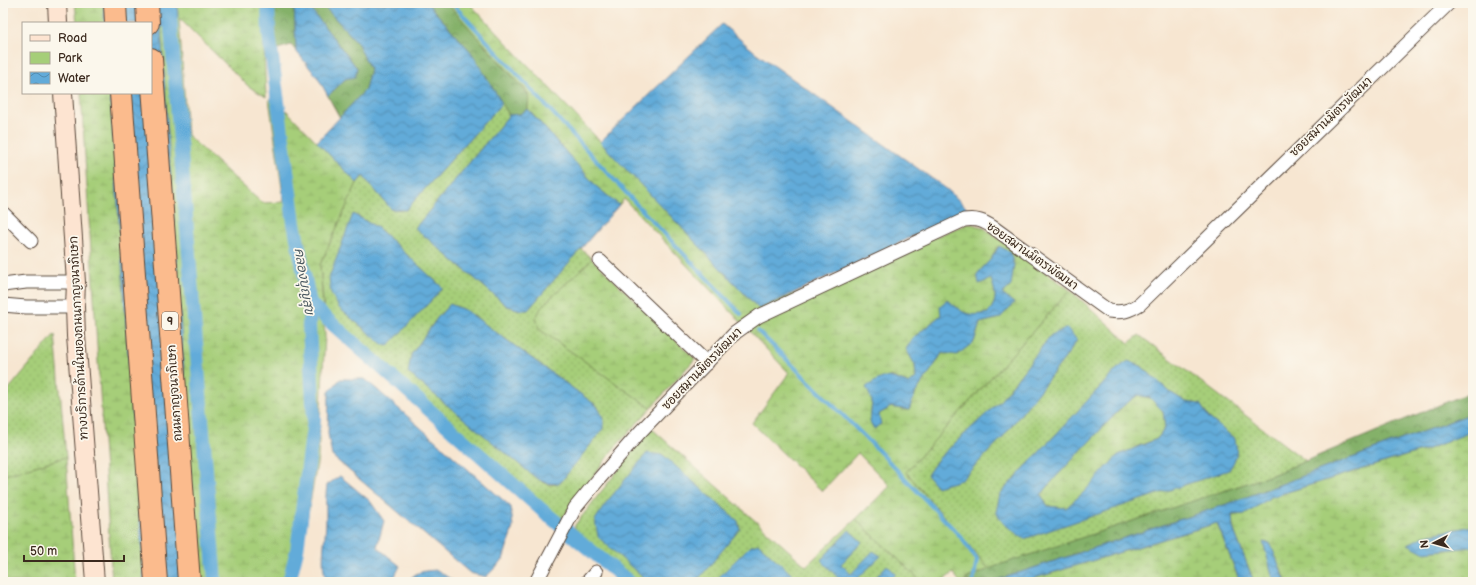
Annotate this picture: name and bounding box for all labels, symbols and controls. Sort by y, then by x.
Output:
legend [22,22,152,94]
text: Road [58,31,87,46]
text: Park [58,51,82,66]
text: Water [58,71,90,86]
street label: ซอยสมานมิตรพัฒนา [1287,74,1375,160]
street label: ซอยสมานมิตรพัฒนา [983,219,1081,293]
street label: ทางบริการด้านในของถนนกาญจนาภิเษก [65,236,92,441]
water label: คลองบุญสุข [289,247,317,317]
road number: 9 [162,312,178,330]
street label: ซอยสมานมิตรพัฒนา [659,325,745,413]
street label: ถนนกาญจนาภิเษก [164,344,186,442]
north arrow [1414,523,1454,563]
scale bar [24,537,124,563]
text: N [1418,539,1431,549]
text: 50 m [30,544,57,559]

